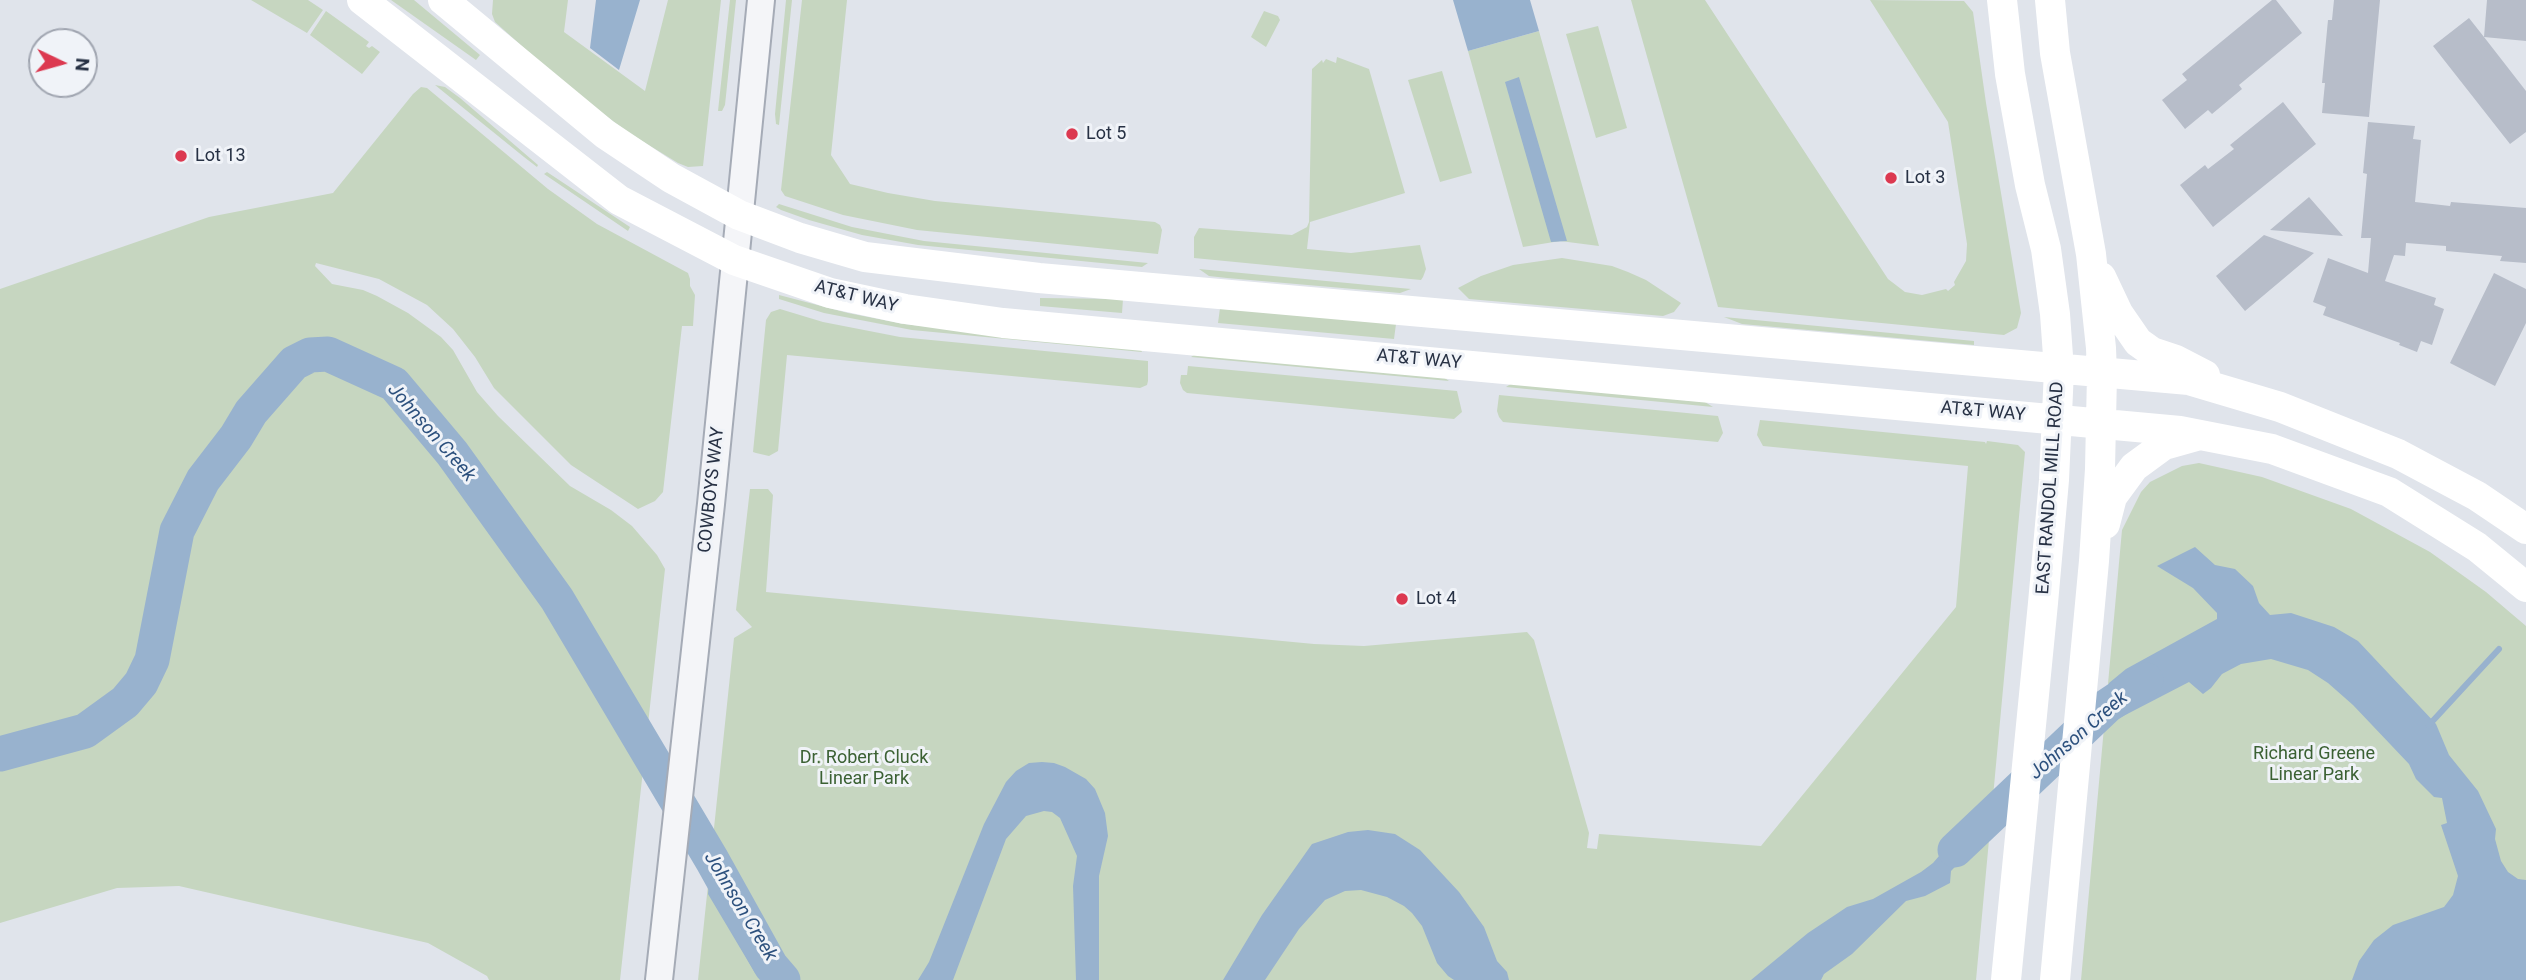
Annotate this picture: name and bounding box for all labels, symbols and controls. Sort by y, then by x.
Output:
north arrow [28,28,98,98]
text: N [70,57,94,72]
place label: Lot 5 [1086,123,1126,145]
marker: Lot 5 [1064,126,1080,142]
place label: Lot 13 [195,145,246,167]
marker: Lot 13 [173,148,189,164]
place label: Lot 3 [1905,167,1945,189]
marker: Lot 3 [1883,170,1899,186]
street label: AT&T WAY [812,276,900,318]
street label: AT&T WAY [1376,346,1462,374]
water label: Johnson Creek [382,379,480,487]
street label: EAST RANDOL MILL ROAD [2033,381,2069,595]
street label: AT&T WAY [1940,398,2026,426]
street label: COWBOYS WAY [695,426,729,554]
place label: Lot 4 [1416,588,1456,610]
marker: Lot 4 [1394,591,1410,607]
water label: Johnson Creek [2025,687,2133,785]
park label: Richard Greene Linear Park [2253,743,2375,786]
park label: Dr. Robert Cluck Linear Park [800,747,928,790]
water label: Johnson Creek [699,848,781,966]

